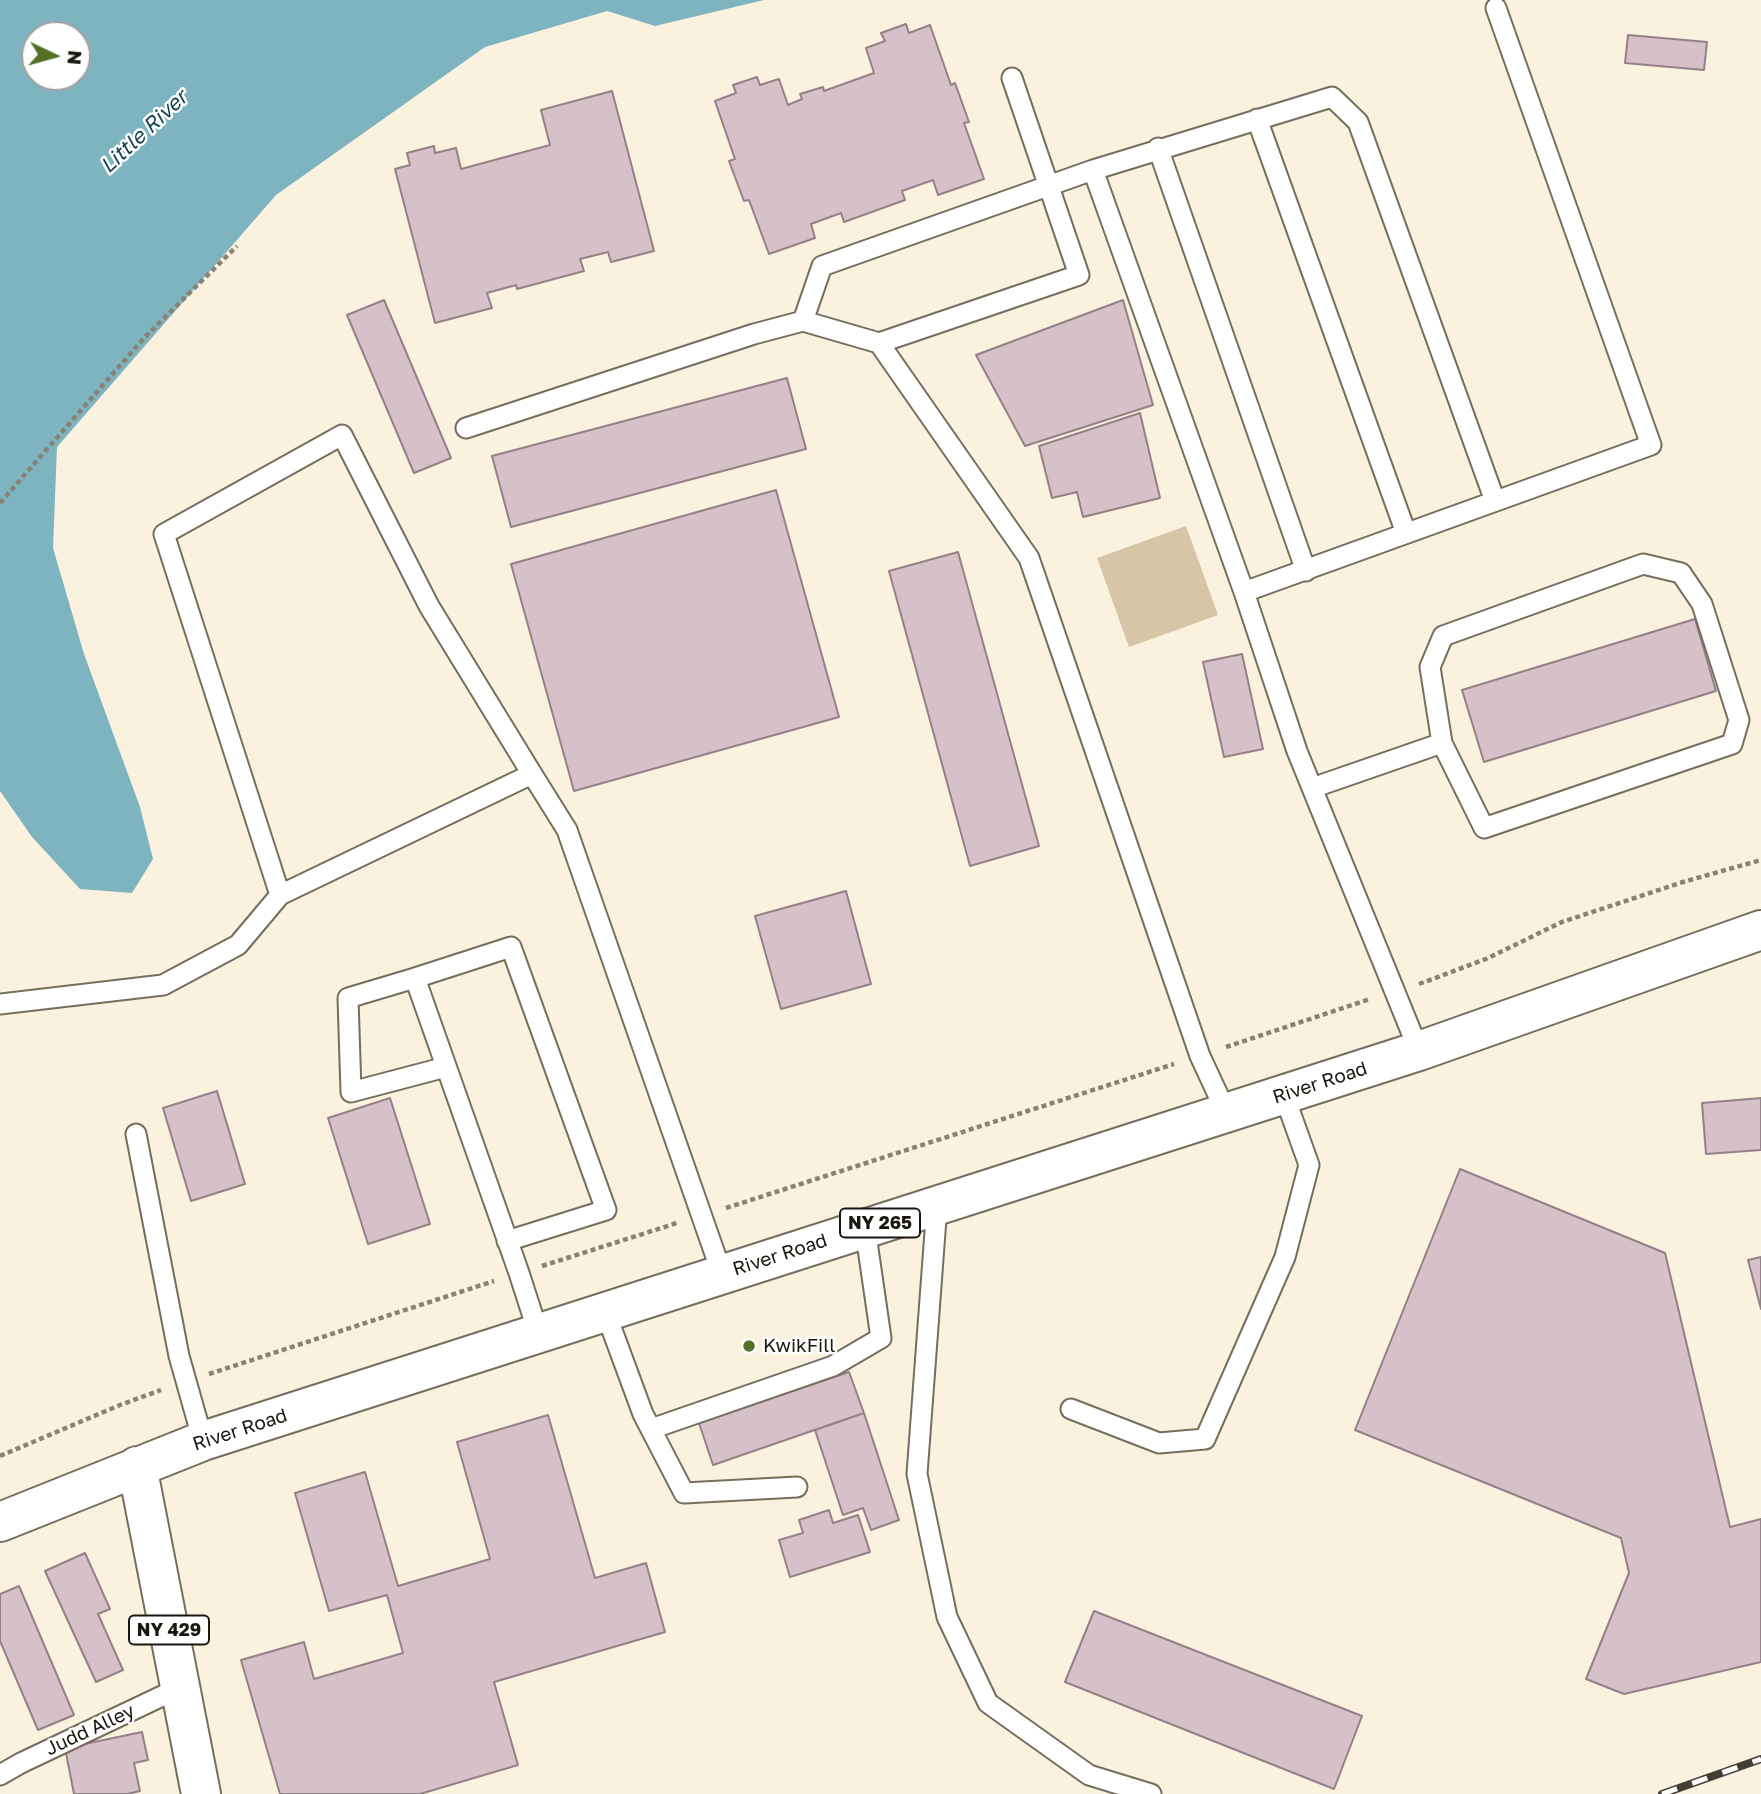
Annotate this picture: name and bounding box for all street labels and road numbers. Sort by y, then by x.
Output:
street label: River Road [1270,1057,1370,1109]
road number: NY 265 [840,1208,920,1238]
street label: River Road [730,1229,830,1281]
street label: River Road [190,1404,290,1456]
road number: NY 429 [129,1616,209,1644]
street label: Judd Alley [42,1699,138,1761]

